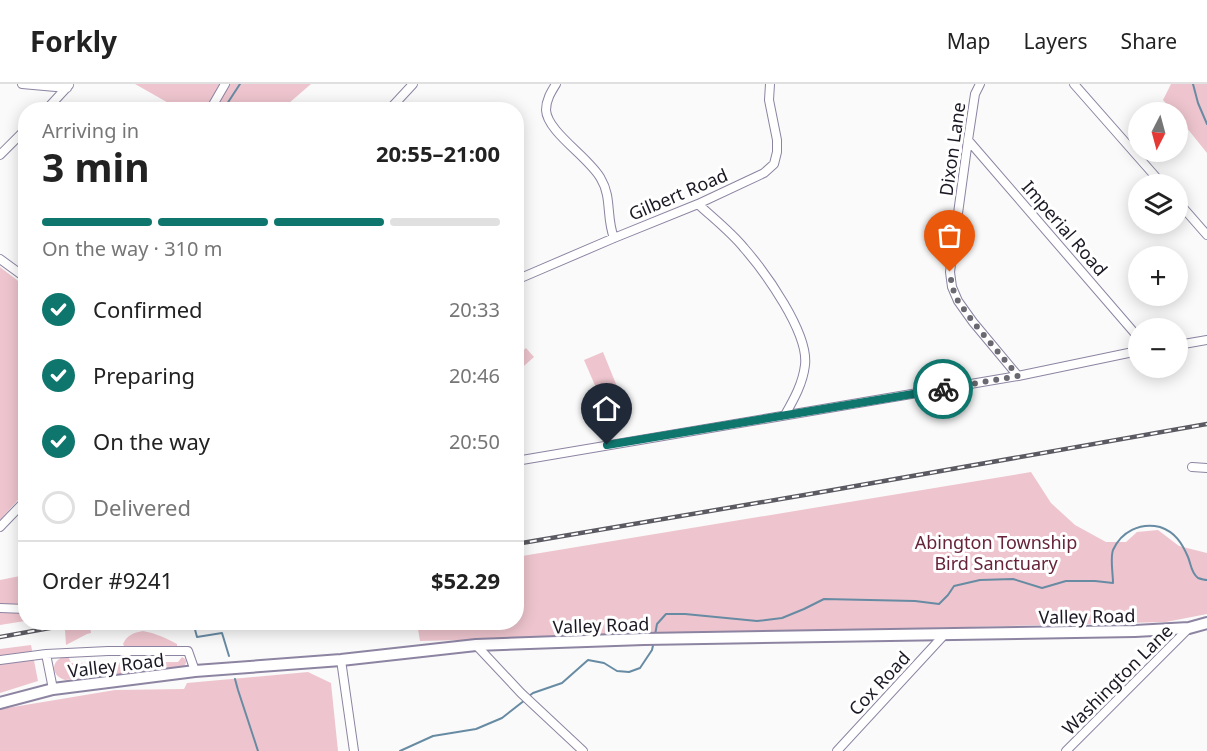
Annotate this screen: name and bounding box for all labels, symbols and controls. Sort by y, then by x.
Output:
text: Forkly [30,22,117,60]
text: Map [947,27,991,55]
text: Layers [1024,27,1088,55]
text: Share [1121,27,1177,55]
street label: Dixon Lane [934,101,970,197]
north arrow [1128,102,1188,162]
map controls [1128,102,1188,378]
text: Arriving in [42,117,139,144]
text: 20:55–21:00 [376,138,500,168]
text: 3 min [42,140,149,193]
street label: Gilbert Road [625,162,731,226]
button: layers [1128,174,1188,234]
street label: Imperial Road [1017,175,1113,281]
pin [924,210,975,272]
icon: bag [933,219,966,252]
text: On the way · 310 m [42,235,222,262]
button: + [1128,246,1188,306]
icon: check [42,293,75,326]
text: Confirmed [93,294,203,324]
text: 20:33 [449,296,500,323]
button: − [1128,318,1188,378]
icon: check [42,359,75,392]
courier [913,359,973,419]
text: Preparing [93,360,195,390]
text: 20:46 [449,362,500,389]
icon: bike [927,373,960,406]
pin [581,383,632,445]
icon: home [590,392,623,425]
icon: check [42,425,75,458]
text: On the way [93,426,210,456]
text: 20:50 [449,428,500,455]
text: Delivered [93,492,191,522]
park label: Abington Township Bird Sanctuary [915,530,1077,575]
text: Order #9241 [42,565,173,595]
text: $52.29 [431,565,500,595]
street label: Valley Road [1038,603,1136,629]
street label: Valley Road [552,611,650,639]
street label: Washington Lane [1057,619,1177,739]
street label: Cox Road [843,646,915,720]
street label: Valley Road [67,647,165,683]

